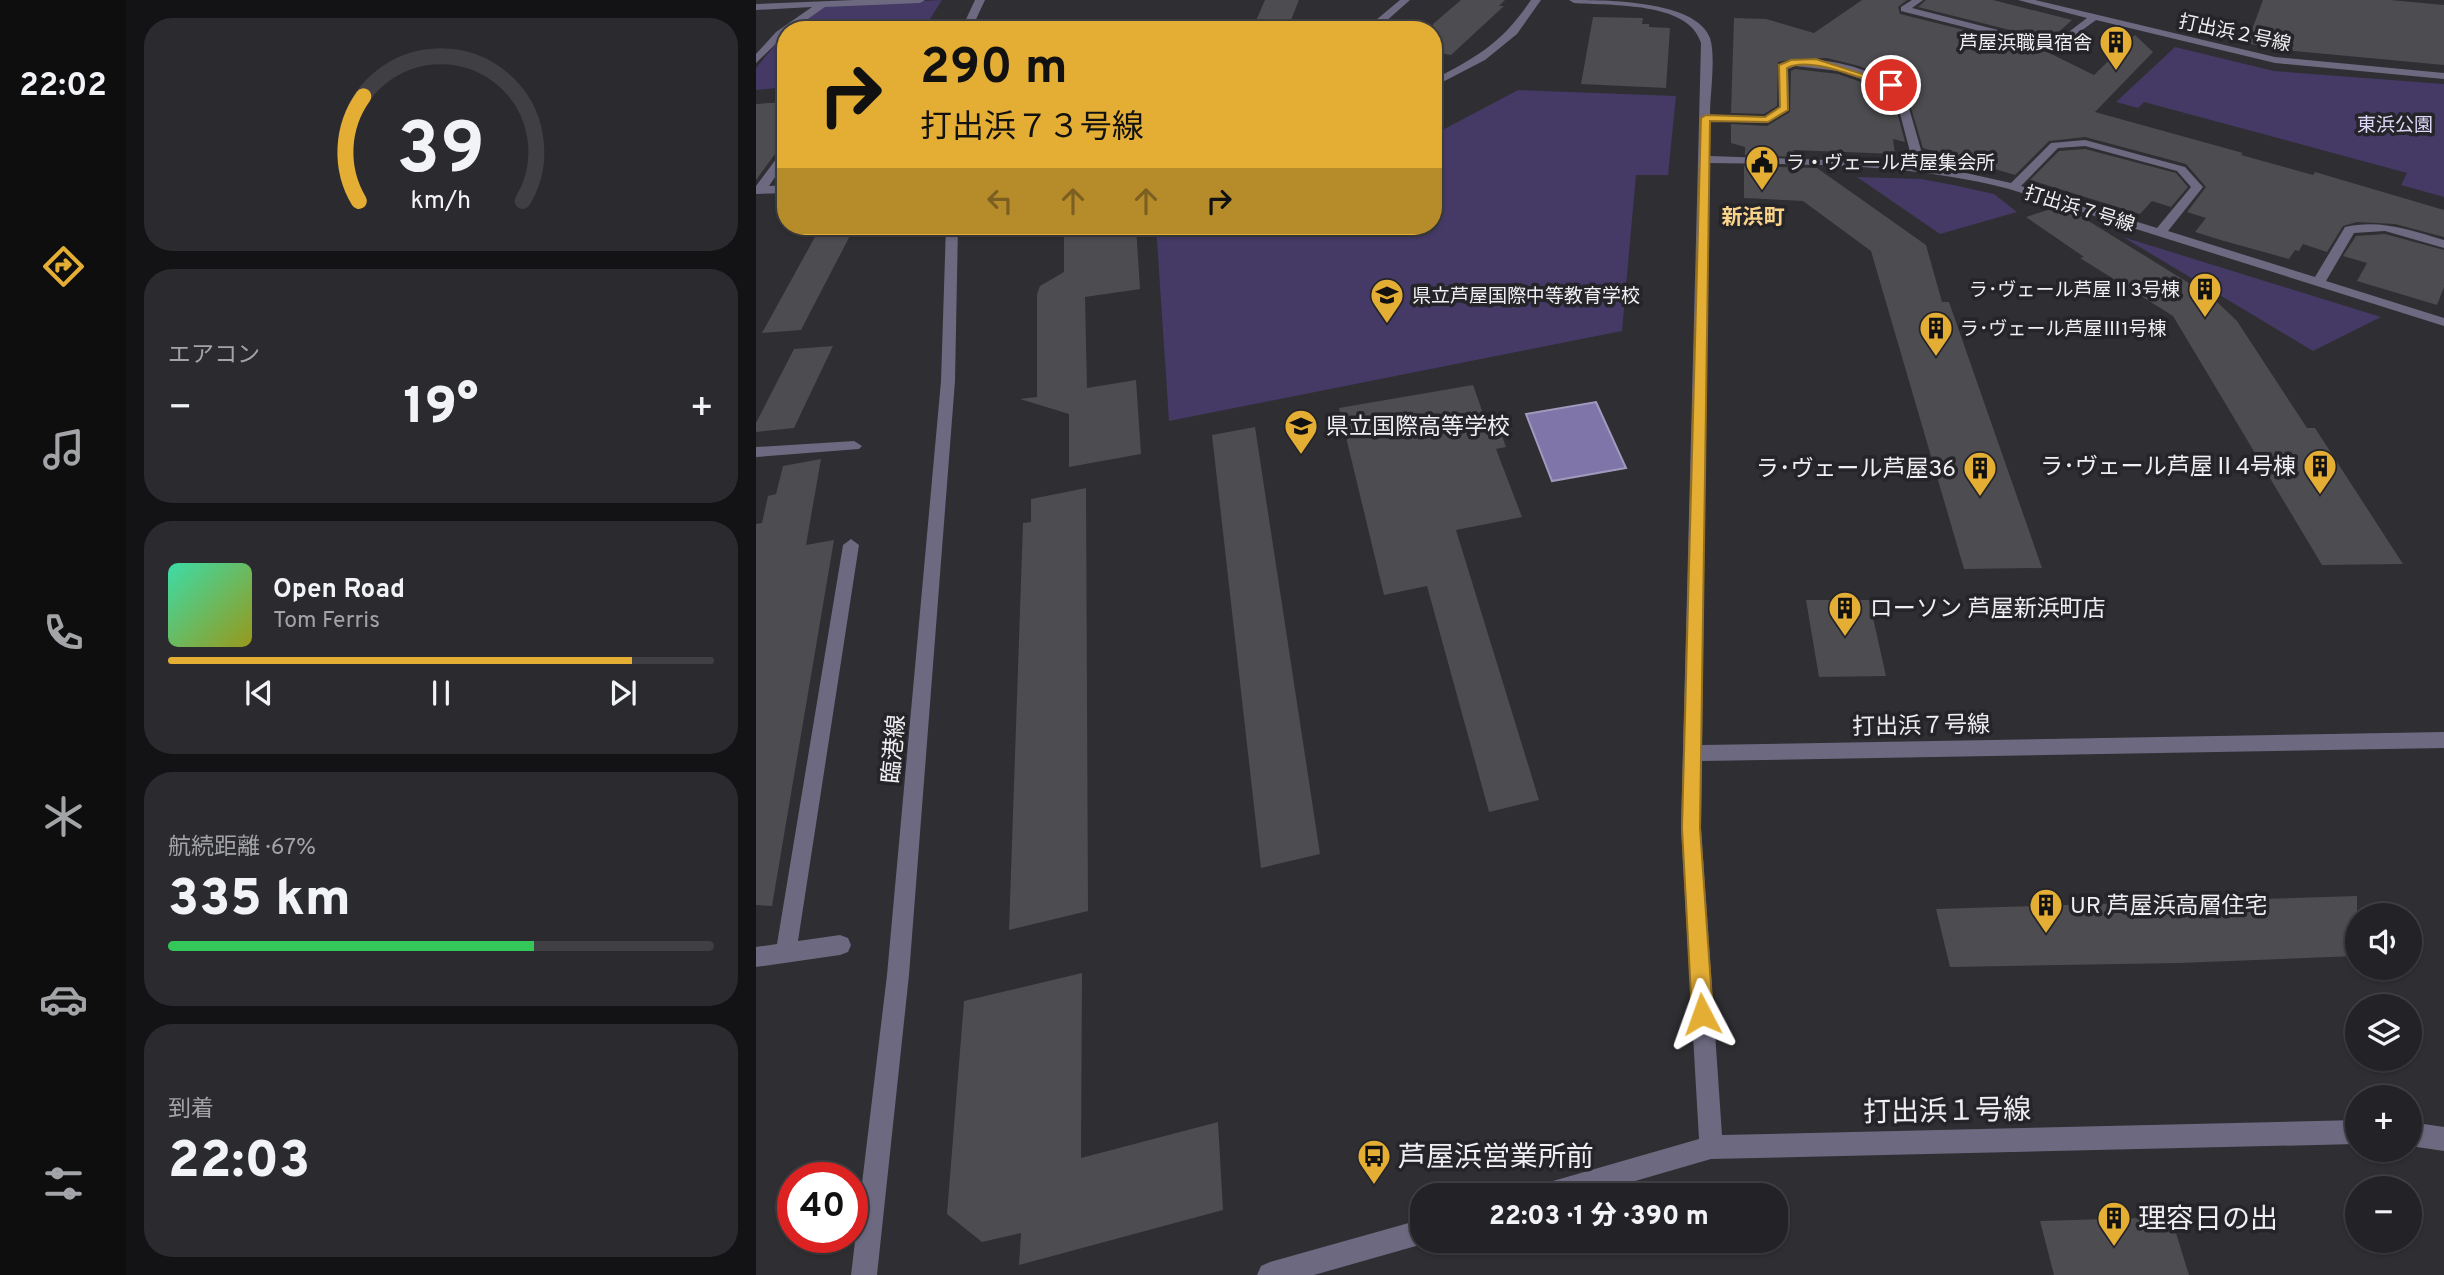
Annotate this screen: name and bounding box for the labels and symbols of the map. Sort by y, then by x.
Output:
street label: 打出浜２号線 [2176,10,2293,58]
building icon: 芦屋浜職員宿舎 [2097,23,2135,72]
place label: 芦屋浜職員宿舎 [1959,32,2092,56]
pin [1861,55,1921,115]
park label: 東浜公園 [2357,114,2433,138]
public building icon: ラ・ヴェール芦屋集会所 [1743,143,1781,192]
place label: ラ・ヴェール芦屋集会所 [1786,152,1995,176]
street label: 打出浜７号線 [2021,182,2137,238]
district label: 新浜町 [1722,205,1785,232]
building icon: ラ･ヴェール芦屋Ⅱ3号棟 [2186,270,2224,319]
school or university icon: 県立芦屋国際中等教育学校 [1368,276,1406,325]
place label: ラ･ヴェール芦屋Ⅱ3号棟 [1969,279,2180,303]
place label: 県立芦屋国際中等教育学校 [1412,285,1640,309]
building icon: ラ･ヴェール芦屋Ⅲ1号棟 [1917,309,1955,358]
place label: ラ･ヴェール芦屋Ⅲ1号棟 [1960,318,2167,342]
school or university icon: 県立国際高等学校 [1282,407,1320,456]
place label: 県立国際高等学校 [1326,414,1510,443]
building icon: ラ･ヴェール芦屋Ⅱ4号棟 [2301,447,2339,496]
building icon: ラ･ヴェール芦屋36 [1961,449,1999,498]
place label: ラ･ヴェール芦屋Ⅱ4号棟 [2040,454,2296,483]
place label: ラ･ヴェール芦屋36 [1756,456,1956,485]
building icon: ローソン 芦屋新浜町店 [1826,589,1864,638]
place label: ローソン 芦屋新浜町店 [1870,596,2105,625]
street label: 打出浜７号線 [1852,712,1990,743]
street label: 臨港線 [878,714,913,785]
building icon: UR 芦屋浜高層住宅 [2027,886,2065,935]
place label: UR 芦屋浜高層住宅 [2070,893,2268,922]
position arrow [1665,977,1739,1051]
street label: 打出浜１号線 [1863,1094,2031,1132]
bus stop icon: 芦屋浜営業所前 [1355,1137,1393,1186]
place label: 芦屋浜営業所前 [1398,1141,1594,1177]
speed limit sign: 40 [777,1162,868,1253]
building icon: 理容日の出 [2095,1199,2133,1248]
place label: 理容日の出 [2138,1203,2278,1239]

